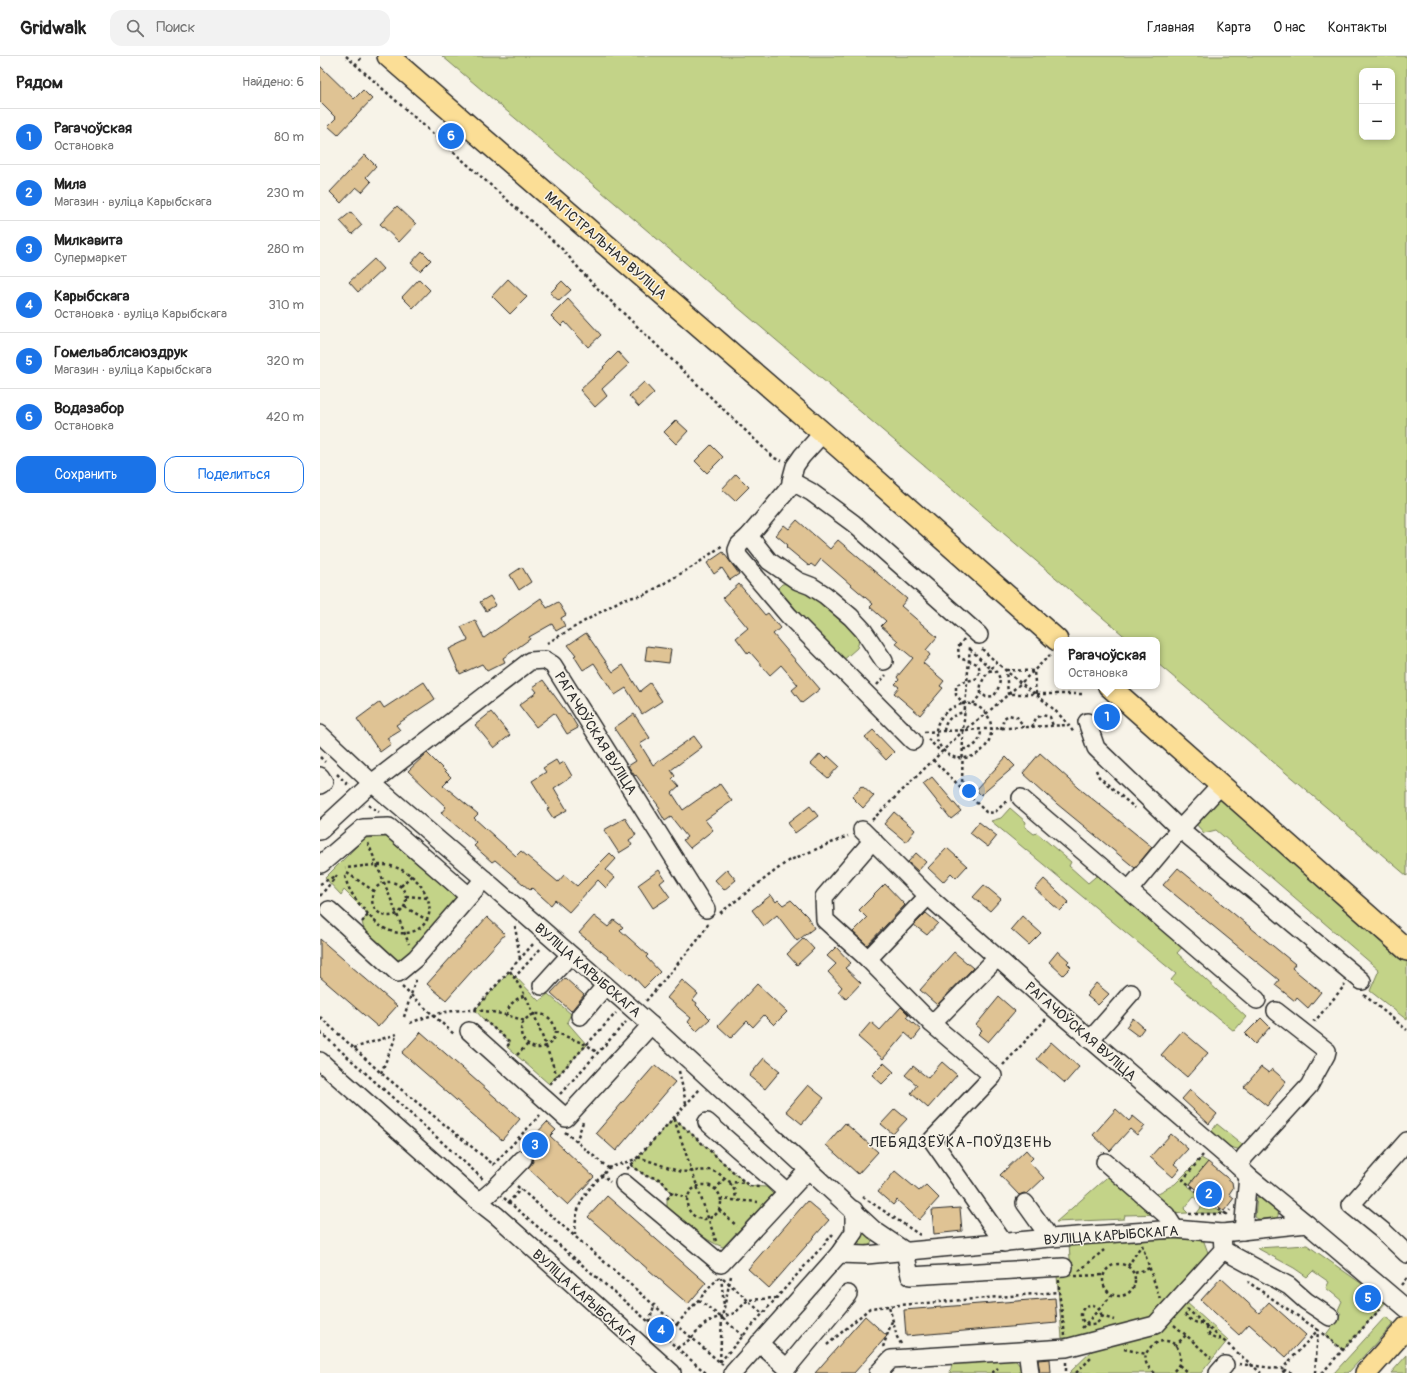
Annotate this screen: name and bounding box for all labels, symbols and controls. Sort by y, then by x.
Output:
search box [110,10,390,46]
text: Gridwalk [20,16,86,40]
icon: search [124,17,146,39]
text: Поиск [156,18,195,37]
text: Главная [1147,19,1194,36]
text: Карта [1216,19,1251,36]
text: О нас [1273,19,1306,36]
text: Контакты [1328,19,1387,36]
map controls [1359,68,1395,140]
button: + [1359,68,1395,104]
text: Рядом [16,72,63,93]
text: Найдено: 6 [242,74,304,90]
button: − [1359,104,1395,140]
text: Рагачоўская [54,119,132,138]
pin: 6 [438,121,464,151]
text: 1 [26,129,32,145]
text: 80 m [274,129,304,145]
text: Остановка [54,138,114,154]
text: Мила [54,175,86,194]
text: 2 [25,185,33,201]
text: 230 m [267,185,304,201]
street label: МАГІСТРАЛЬНАЯ ВУЛІЦА [541,188,670,303]
text: Магазин · вуліца Карыбскага [54,194,212,210]
text: Милкавита [54,231,123,250]
text: 3 [25,241,33,257]
text: 280 m [267,241,304,257]
text: Супермаркет [54,250,127,266]
text: Карыбскага [54,287,129,306]
text: 4 [25,297,33,313]
text: 310 m [268,297,304,313]
text: Остановка · вуліца Карыбскага [54,306,227,322]
text: Гомельаблсаюздрук [54,343,188,362]
text: 5 [25,353,33,369]
text: 320 m [266,353,304,369]
text: Магазин · вуліца Карыбскага [54,362,212,378]
text: Водазабор [54,399,124,418]
text: 6 [25,409,33,425]
text: 420 m [266,409,304,425]
text: Остановка [54,418,114,434]
button: Сохранить [16,456,156,493]
button: Поделиться [164,456,304,493]
popup [1054,637,1160,689]
text: Рагачоўская [1068,646,1146,665]
text: Остановка [1068,665,1128,681]
street label: РАГАЧОЎСКАЯ ВУЛІЦА [551,669,640,798]
pin: 1 [1094,702,1120,732]
your location [959,781,979,801]
street label: ВУЛІЦА КАРЫБСКАГА [531,920,644,1021]
street label: РАГАЧОЎСКАЯ ВУЛІЦА [1022,979,1140,1084]
pin: 3 [522,1130,548,1160]
district label: ЛЕБЯДЗЁЎКА-ПОЎДЗЕНЬ [868,1133,1053,1152]
pin: 2 [1196,1179,1222,1209]
street label: ВУЛІЦА КАРЫБСКАГА [1043,1222,1179,1249]
street label: ВУЛІЦА КАРЫБСКАГА [529,1246,640,1349]
pin: 5 [1355,1283,1381,1313]
pin: 4 [648,1315,674,1345]

